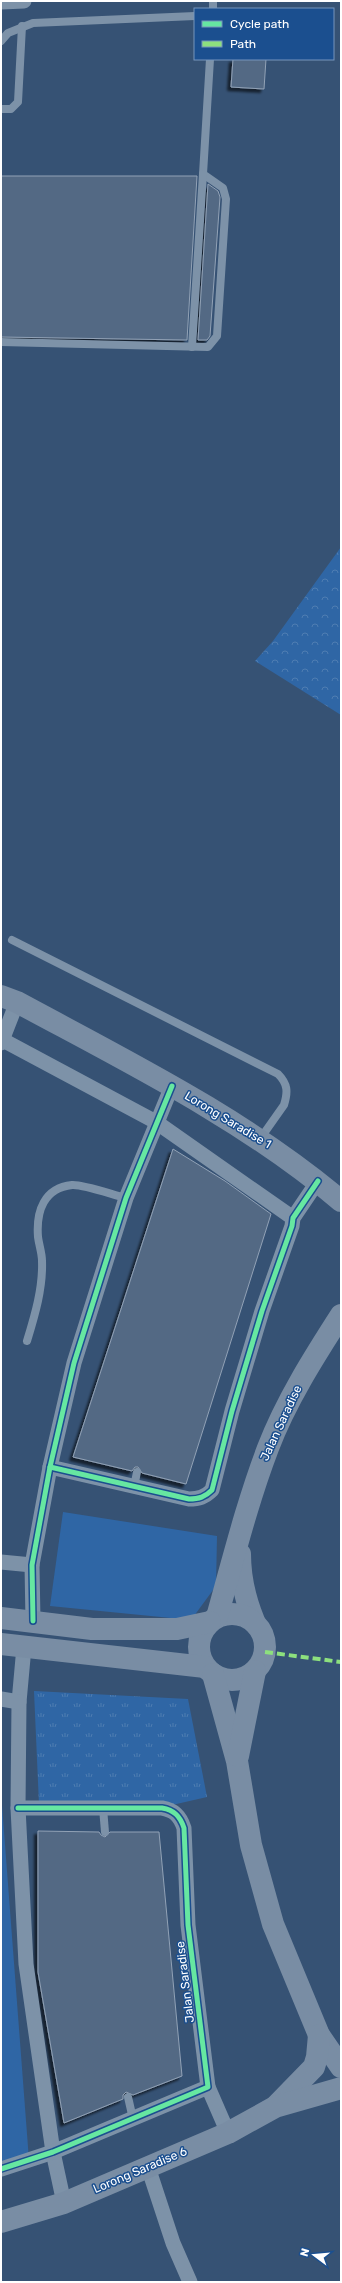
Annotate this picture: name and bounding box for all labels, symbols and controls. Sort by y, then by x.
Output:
legend [194,8,334,60]
text: Cycle path [230,17,289,31]
text: Path [230,37,256,51]
street label: Lorong Saradise 1 [182,1089,274,1151]
street label: Jalan Saradise [257,1383,305,1463]
street label: Jalan Saradise [173,1940,197,2024]
street label: Lorong Saradise 6 [91,2144,189,2196]
north arrow [294,2235,334,2275]
text: N [298,2247,312,2258]

